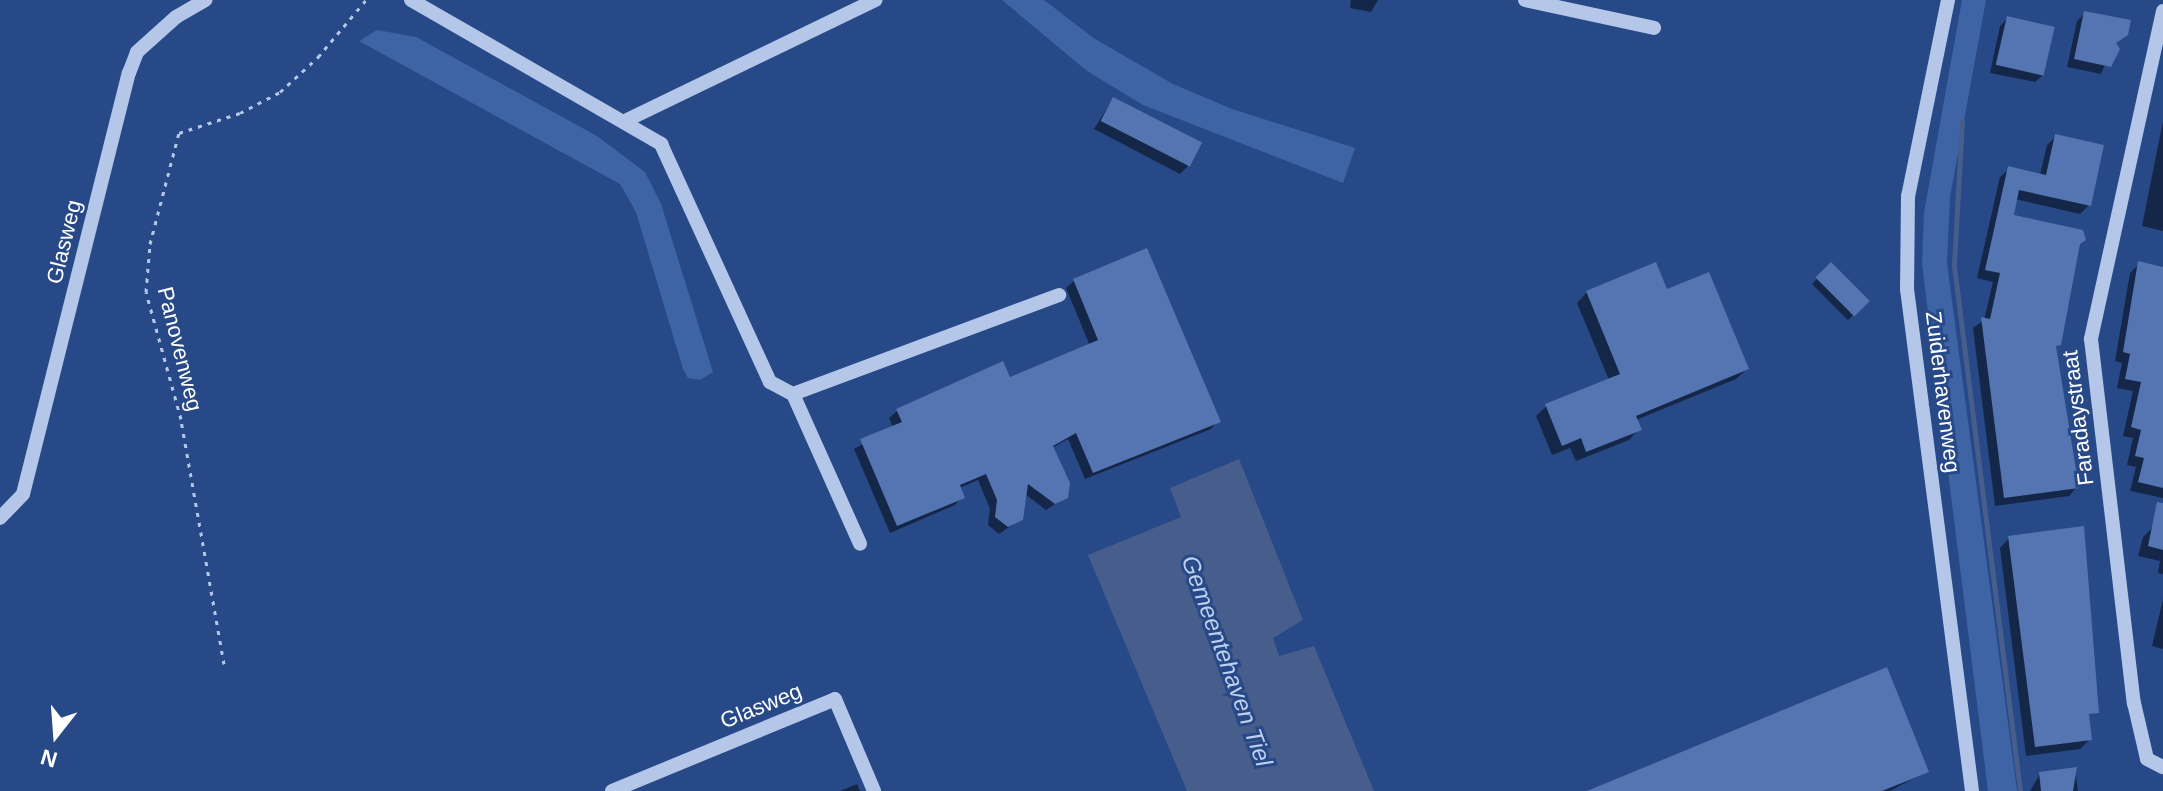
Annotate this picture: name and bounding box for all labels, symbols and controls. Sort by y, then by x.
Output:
street label: Glasweg [41,197,87,287]
street label: Panovenweg [152,284,208,414]
street label: Zuiderhavenweg [1920,310,1966,474]
street label: Faradaystraat [2057,349,2099,487]
water label: Gemeentehaven Tiel [1175,551,1279,771]
street label: Glasweg [716,678,806,734]
north arrow [16,695,96,775]
text: N [38,744,60,773]

